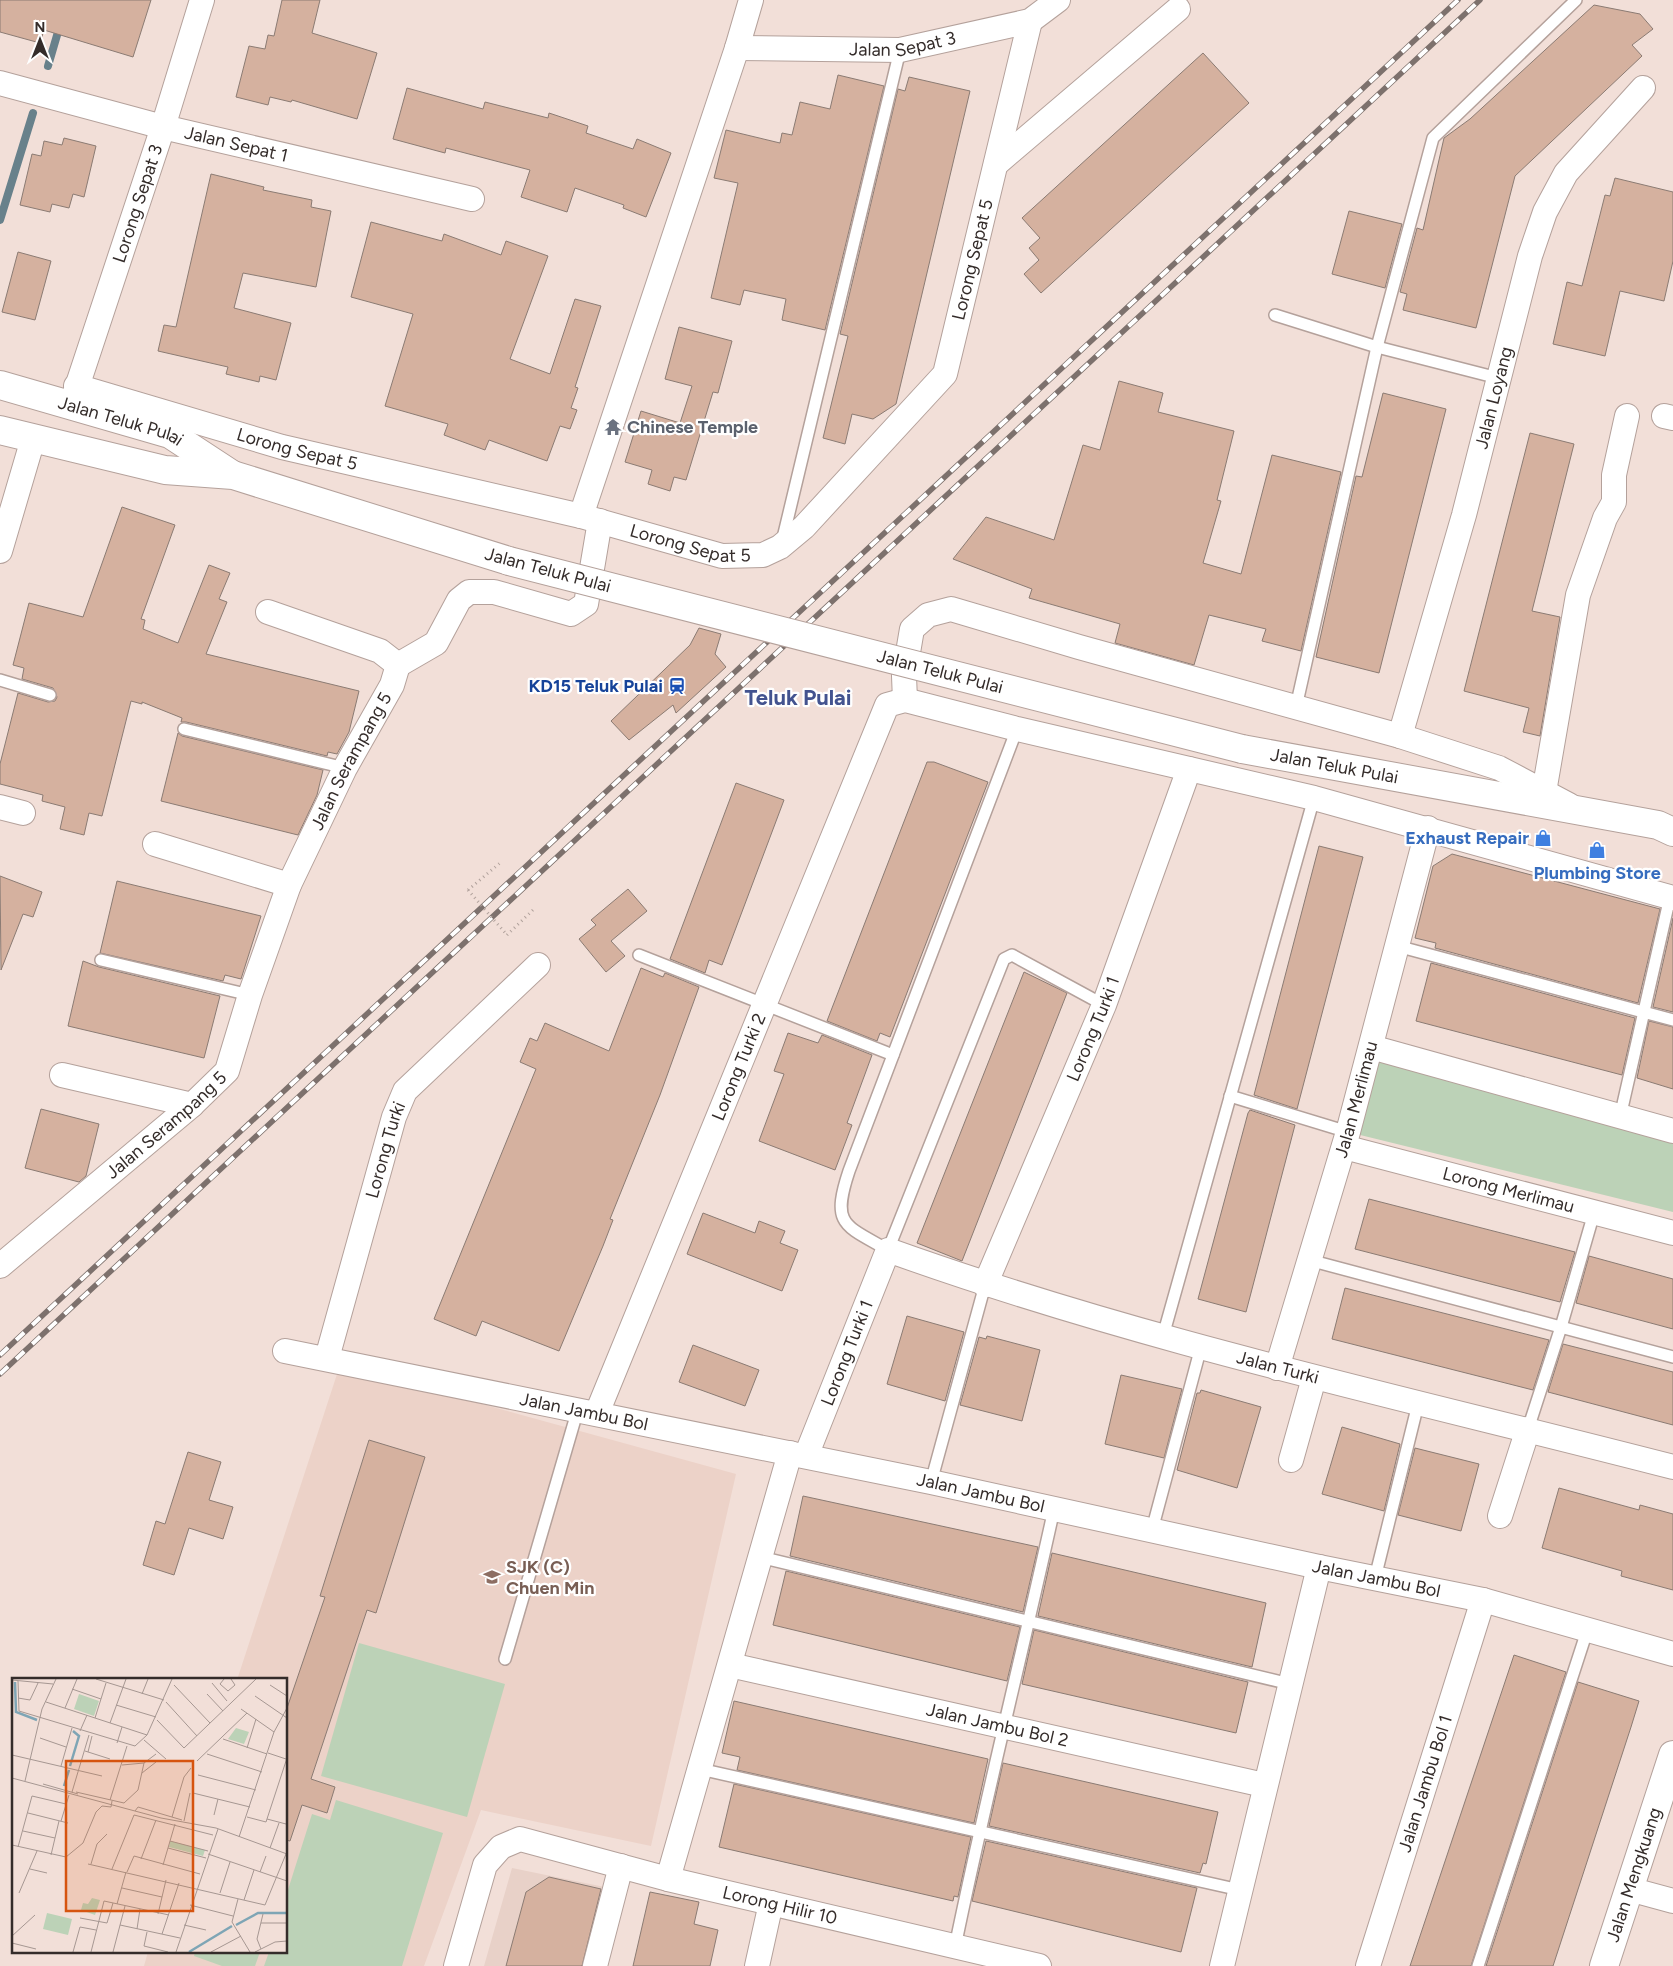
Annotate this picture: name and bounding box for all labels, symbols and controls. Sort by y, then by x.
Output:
north arrow [15,15,65,65]
text: N [35,19,45,36]
street label: Jalan Sepat 3 [849,27,958,62]
street label: Jalan Sepat 1 [182,121,290,167]
street label: Lorong Sepat 3 [108,142,167,266]
street label: Lorong Sepat 5 [947,197,998,322]
street label: Jalan Loyang [1470,344,1517,451]
street label: Jalan Teluk Pulai [56,391,188,451]
place label: Chinese Temple [627,416,758,438]
temple icon: Chinese Temple [603,417,623,437]
street label: Lorong Sepat 5 [234,423,360,475]
street label: Lorong Sepat 5 [627,519,751,567]
street label: Jalan Teluk Pulai [483,543,613,597]
street label: Jalan Teluk Pulai [874,645,1006,698]
place label: KD15 Teluk Pulai [528,675,663,697]
station icon: KD15 Teluk Pulai [667,676,687,696]
district label: Teluk Pulai [744,684,852,711]
street label: Jalan Serampang 5 [306,688,397,834]
street label: Jalan Teluk Pulai [1269,743,1400,788]
place label: Exhaust Repair [1405,827,1529,849]
shop icon: Exhaust Repair [1533,828,1553,848]
shop icon: Plumbing Store [1587,840,1607,860]
place label: Plumbing Store [1533,862,1661,884]
street label: Lorong Turki 1 [1062,973,1124,1085]
street label: Lorong Turki 2 [707,1010,771,1124]
street label: Jalan Merlimau [1330,1039,1382,1160]
street label: Jalan Serampang 5 [101,1067,231,1183]
street label: Lorong Turki [361,1098,410,1201]
street label: Lorong Merlimau [1440,1162,1577,1218]
street label: Lorong Turki 1 [816,1297,878,1409]
street label: Jalan Turki [1234,1346,1321,1389]
street label: Jalan Jambu Bol [518,1388,650,1435]
street label: Jalan Jambu Bol [915,1468,1047,1518]
street label: Jalan Jambu Bol [1310,1555,1443,1602]
place label: SJK (C) Chuen Min [506,1556,594,1599]
school or university icon: SJK (C) Chuen Min [482,1567,502,1587]
inset map [12,1678,288,1954]
street label: Jalan Jambu Bol 2 [924,1698,1070,1752]
street label: Jalan Jambu Bol 1 [1393,1713,1457,1855]
street label: Jalan Mengkuang [1602,1805,1666,1945]
street label: Lorong Hilir 10 [720,1881,839,1929]

